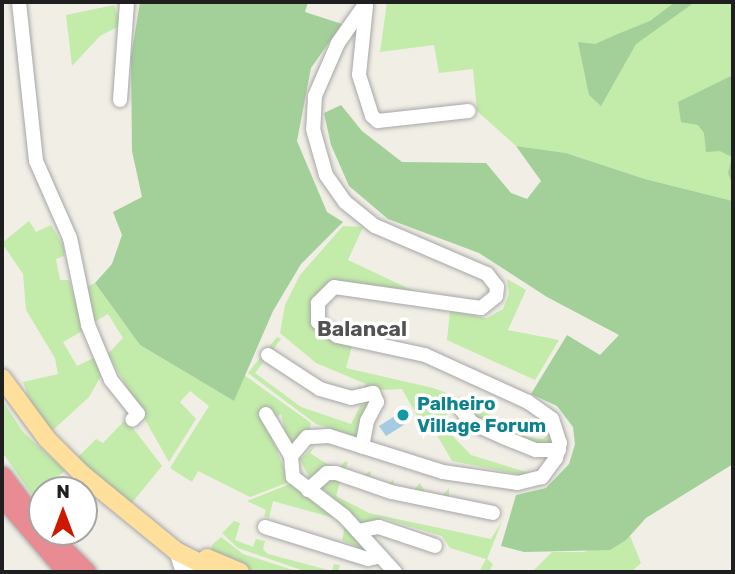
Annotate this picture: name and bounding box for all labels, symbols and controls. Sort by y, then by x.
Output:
district label: Balancal [317,316,407,342]
place label: Palheiro Village Forum [417,393,546,437]
marker: Palheiro Village Forum [395,407,411,423]
north arrow [28,476,98,546]
text: N [56,480,70,503]

